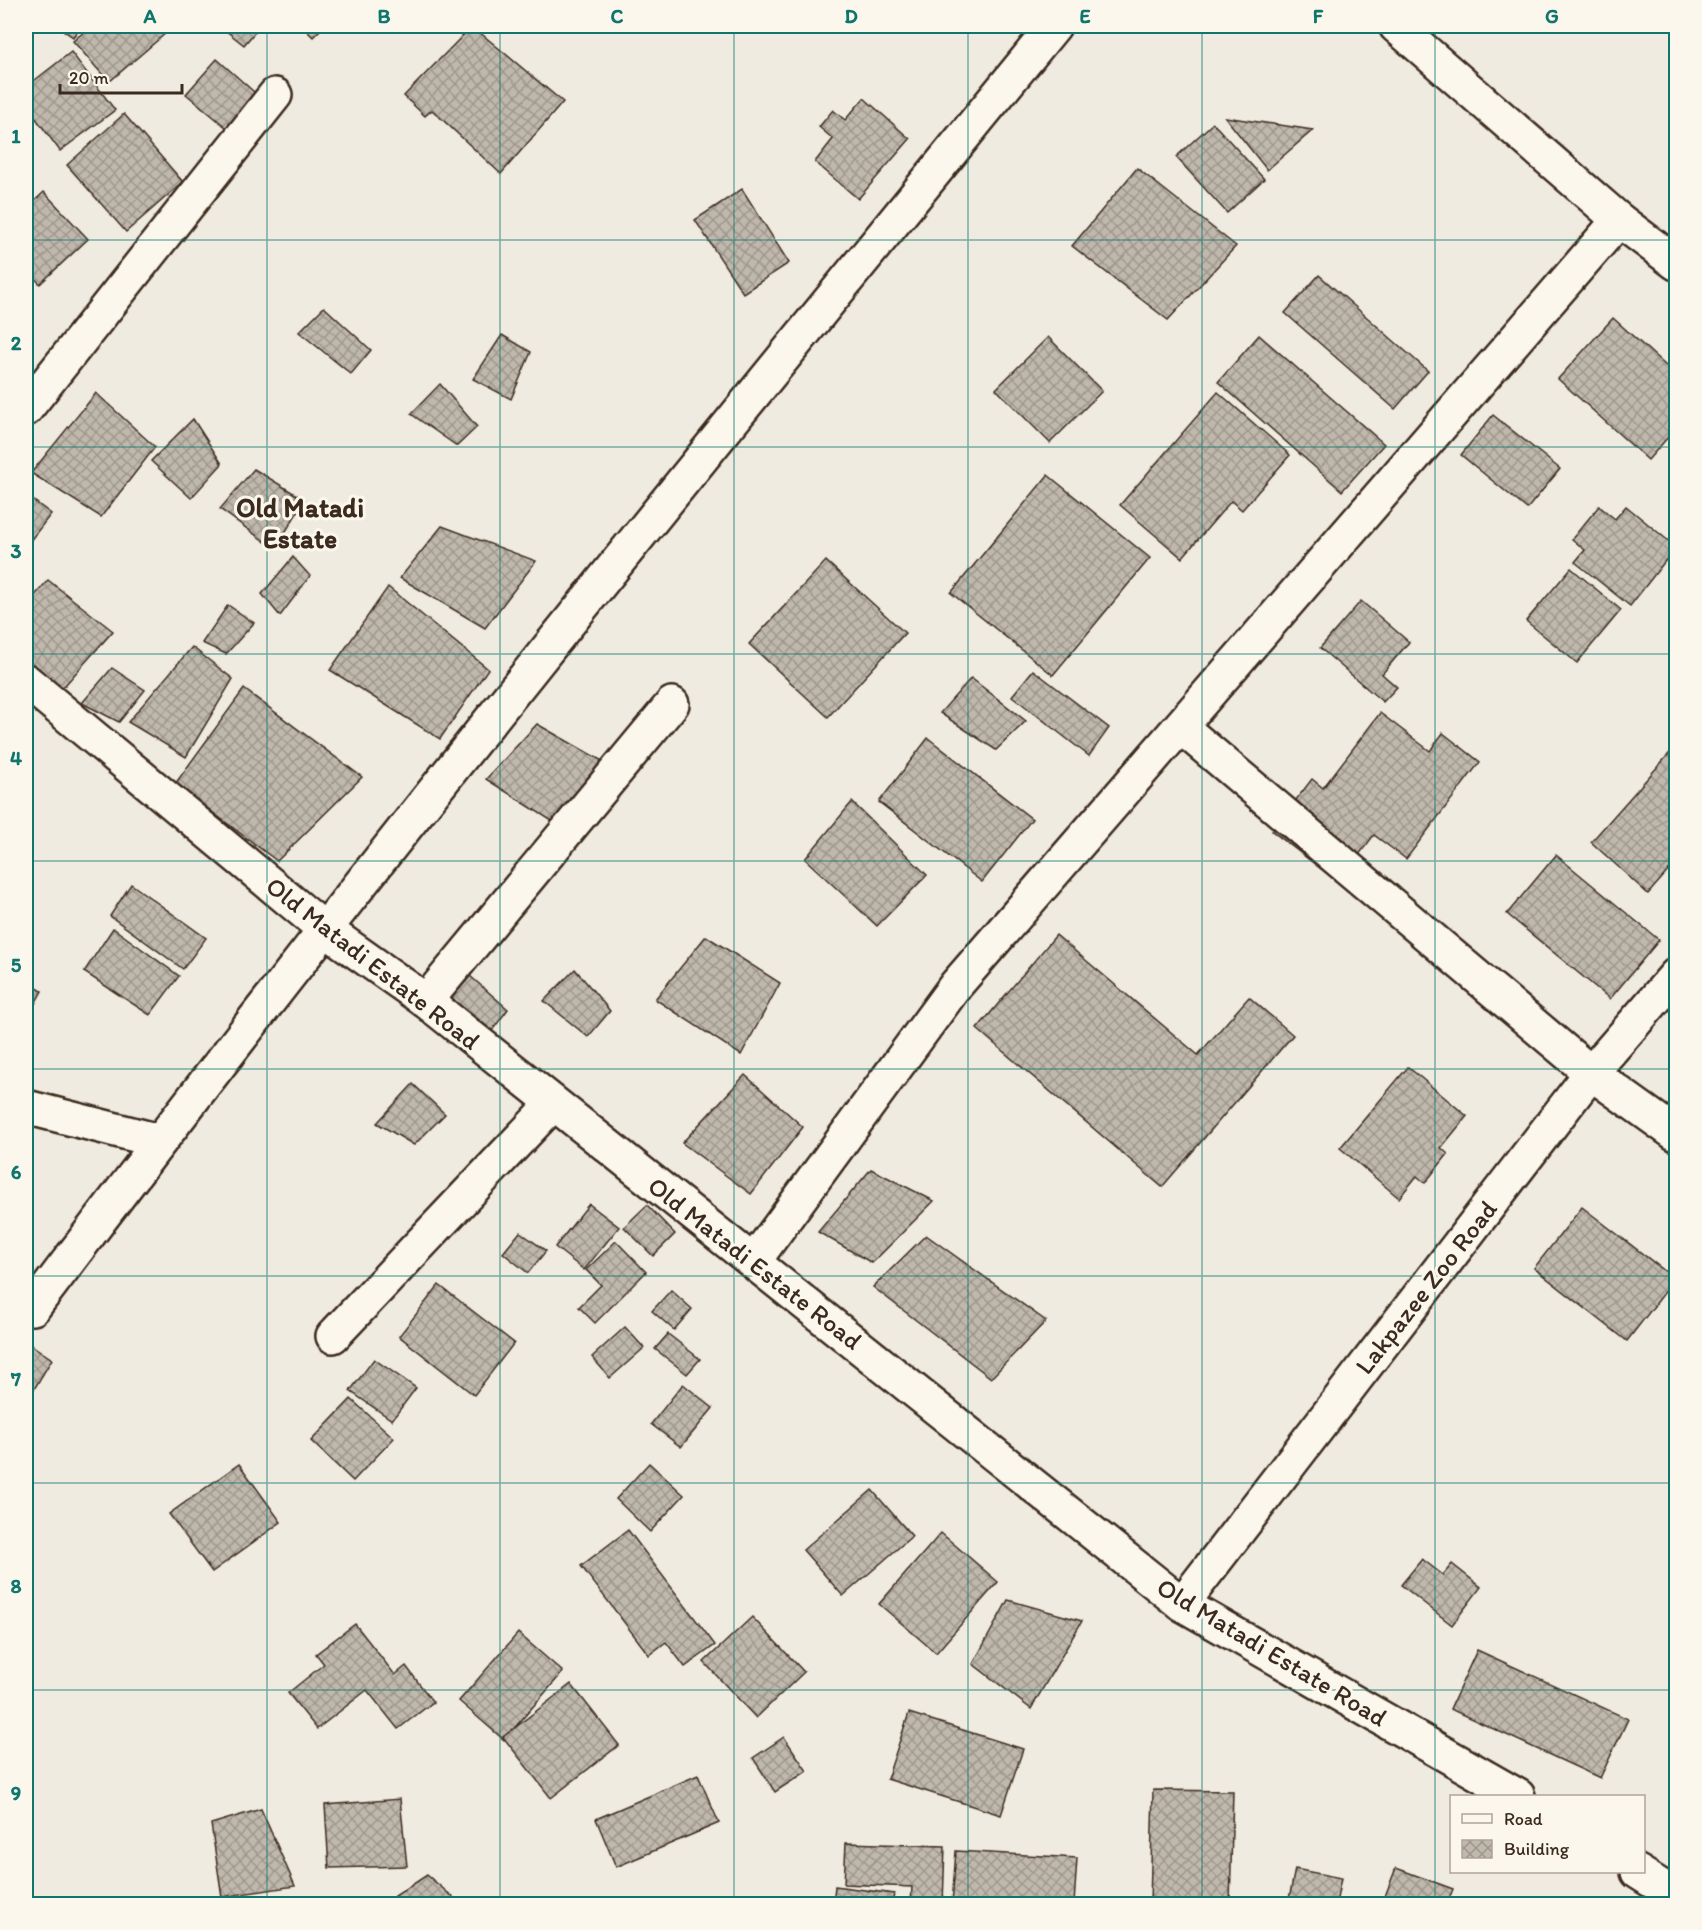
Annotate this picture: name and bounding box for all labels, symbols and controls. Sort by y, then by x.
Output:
text: A [143,4,157,28]
text: B [378,4,391,28]
text: C [611,4,624,28]
text: D [844,4,858,28]
text: E [1079,4,1091,28]
text: F [1313,4,1324,28]
text: G [1545,4,1559,28]
scale bar [60,57,182,95]
text: 20 m [69,67,109,89]
text: 1 [11,124,21,148]
text: 2 [11,331,22,355]
district label: Old Matadi Estate [236,491,364,555]
text: 3 [11,539,22,563]
text: 4 [10,746,22,770]
street label: Old Matadi Estate Road [260,869,486,1057]
text: 5 [11,953,22,977]
text: 6 [11,1160,22,1184]
street label: Old Matadi Estate Road [642,1169,868,1357]
street label: Lakpazee Zoo Road [1348,1193,1504,1380]
text: 7 [10,1367,21,1391]
street label: Old Matadi Estate Road [1151,1571,1393,1733]
text: 8 [11,1574,22,1598]
text: 9 [11,1781,21,1805]
legend [1450,1795,1645,1873]
text: Road [1504,1808,1543,1830]
text: Building [1504,1838,1570,1860]

